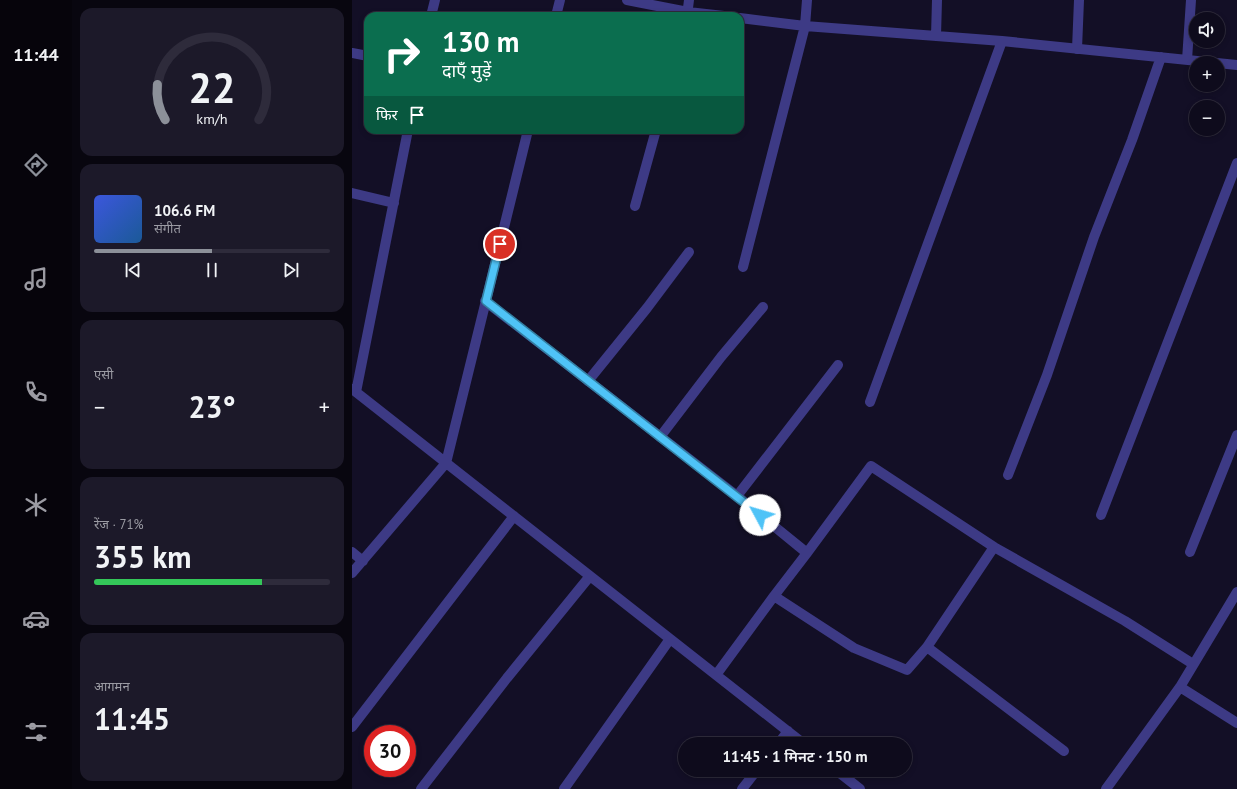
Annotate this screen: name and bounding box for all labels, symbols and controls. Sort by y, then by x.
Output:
map controls [1189,12,1225,136]
button: sound [1189,12,1225,48]
text: 130 m [442,23,519,60]
icon: right [376,28,428,80]
text: 11:44 [13,43,59,66]
button: + [1189,56,1225,92]
text: दाएँ मुड़ें [442,59,491,82]
text: 22 [188,61,236,114]
button: − [1189,100,1225,136]
icon: arrive [406,104,428,126]
text: फिर [376,105,398,124]
text: km/h [196,109,228,128]
icon: directions [22,151,50,179]
text: 106.6 FM [154,201,215,220]
text: संगीत [154,220,181,237]
pin [483,227,517,261]
icon: arrive [489,233,511,255]
icon: previous [122,259,144,281]
icon: pause [201,259,223,281]
icon: next [280,259,302,281]
icon: music [22,265,50,293]
text: एसी [94,366,113,383]
icon: phone [22,378,50,406]
text: 23° [188,387,236,426]
text: − [94,393,105,421]
text: + [319,393,330,421]
icon: climate [22,491,50,519]
position arrow [739,494,781,536]
text: रेंज · 71% [94,516,144,533]
text: 355 km [94,537,192,576]
icon: car [22,605,50,633]
text: आगमन [94,678,130,695]
text: 11:45 [94,699,170,738]
icon: filters [22,718,50,746]
speed limit sign: 30 [364,725,416,777]
text: 11:45 · 1 मिनट · 150 m [723,747,867,766]

